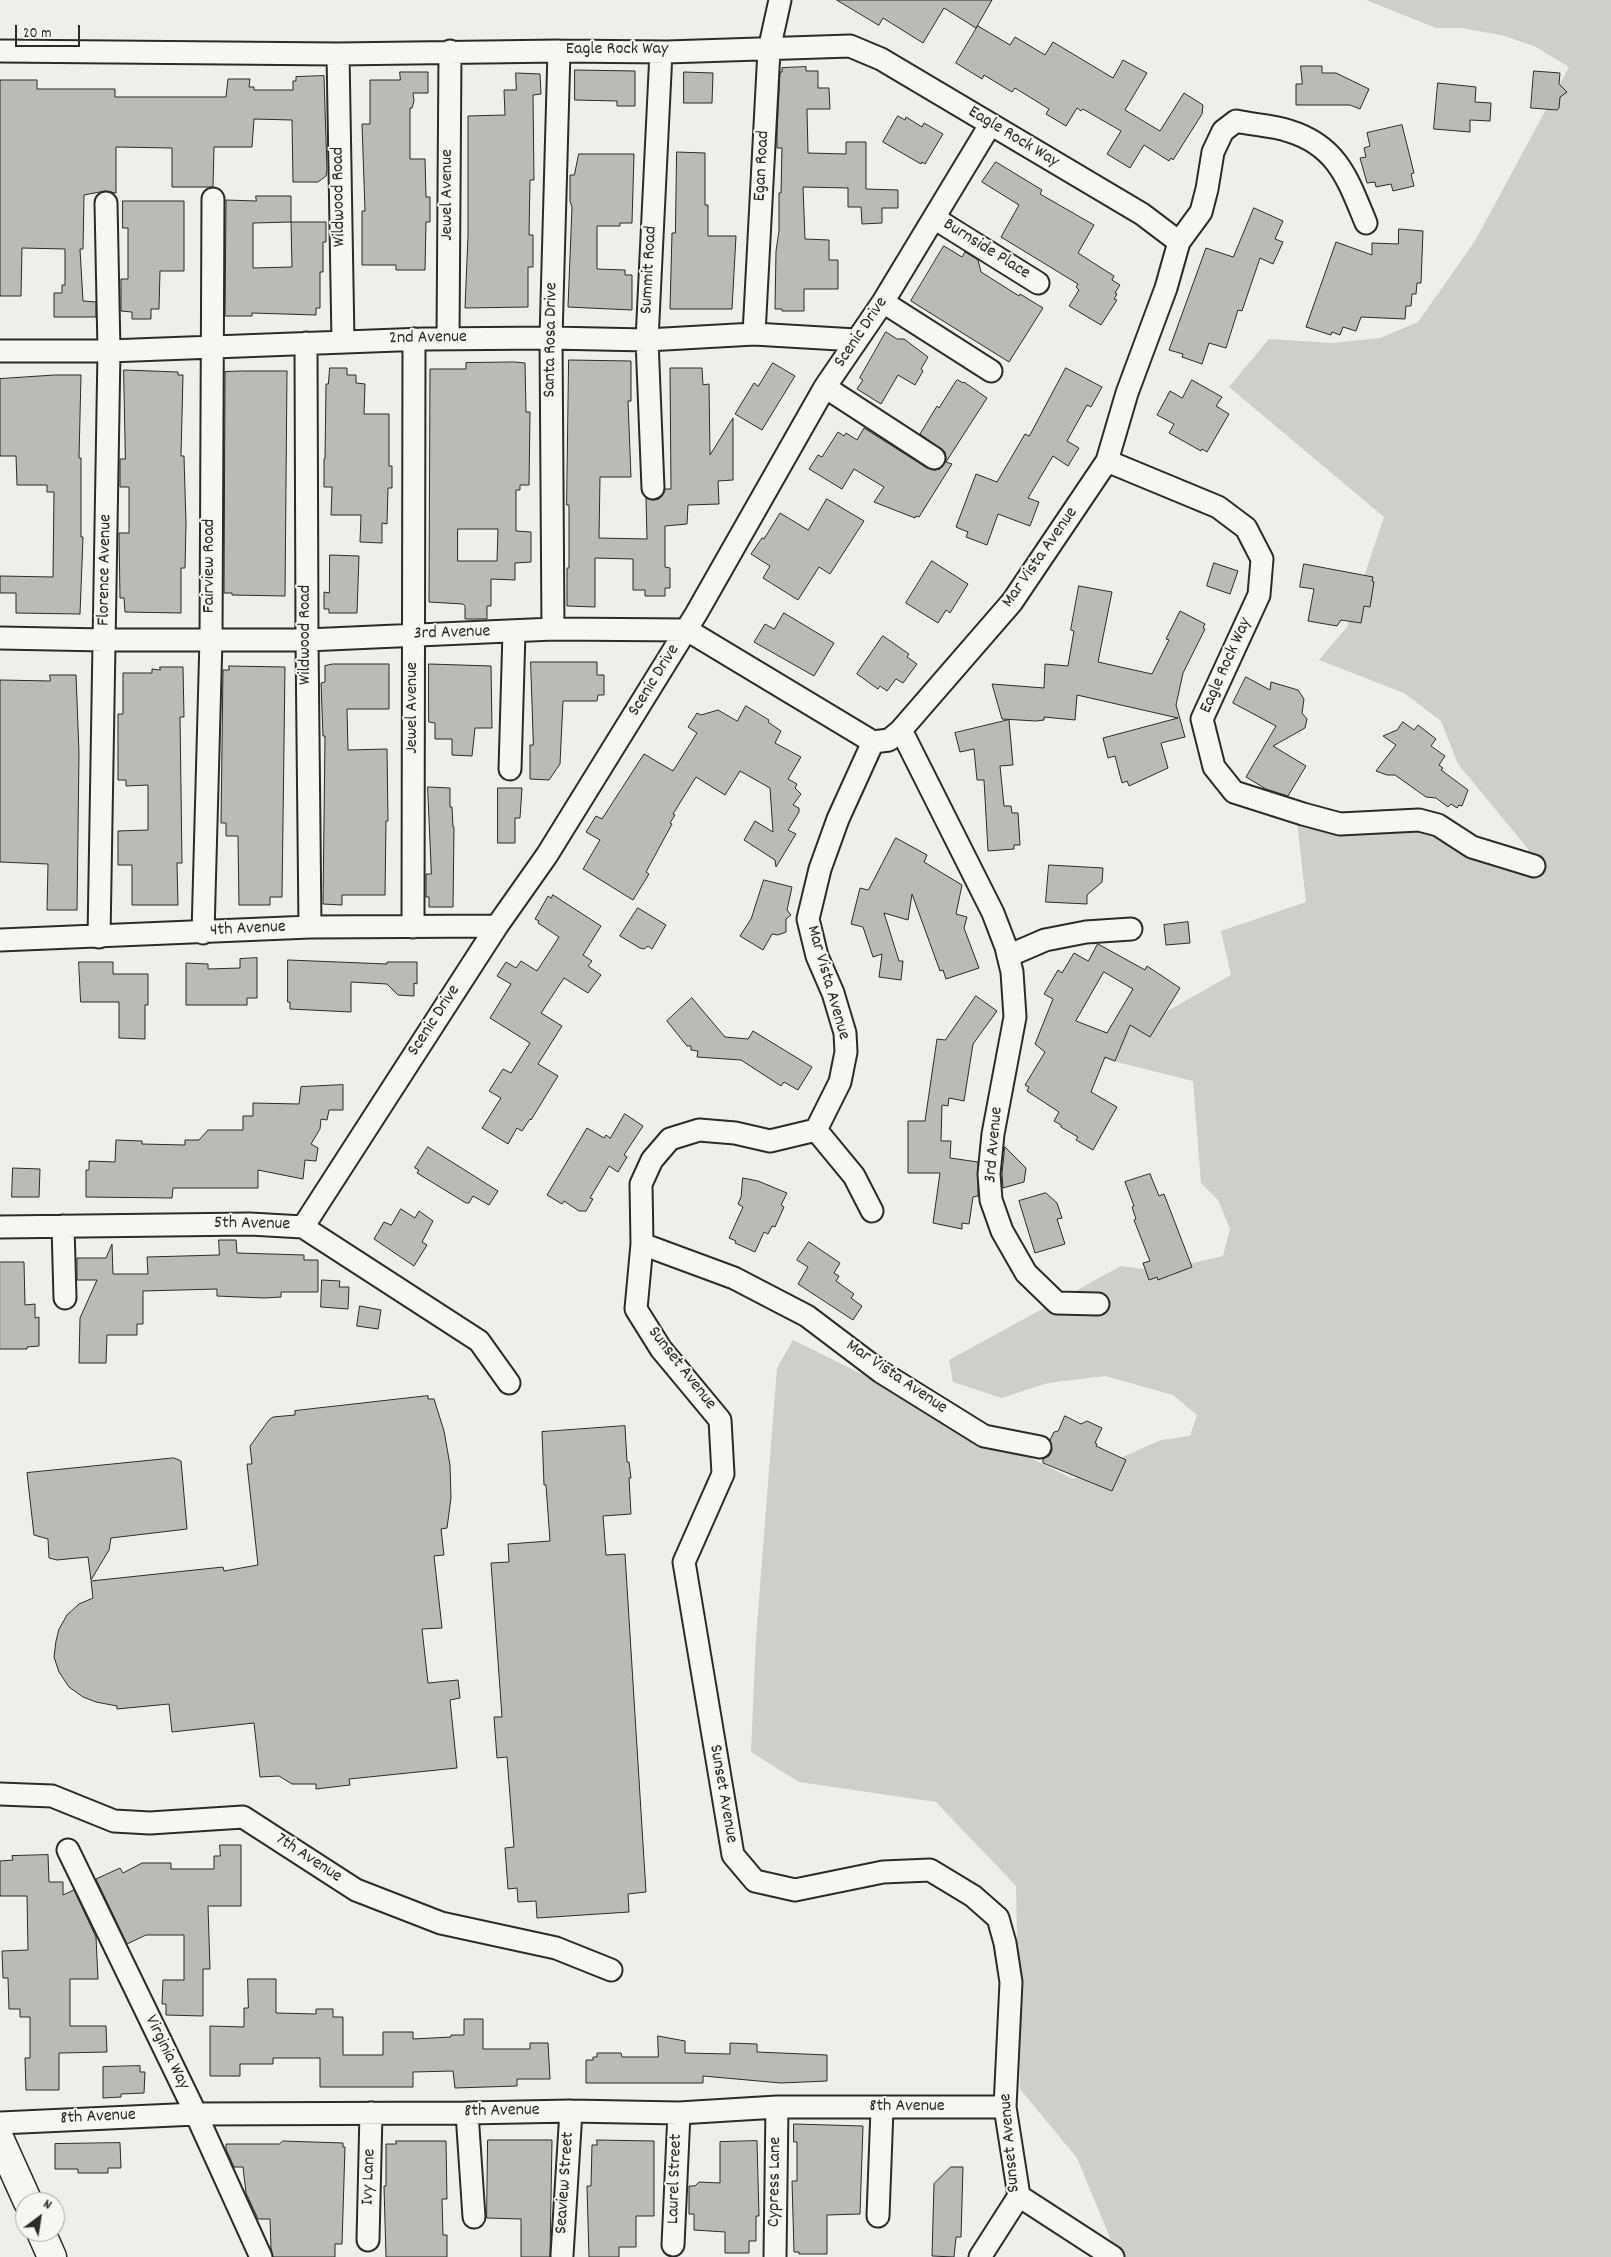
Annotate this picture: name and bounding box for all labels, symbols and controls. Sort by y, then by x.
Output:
scale bar [18,15,82,47]
text: 20 m [23,23,51,45]
street label: Eagle Rock Way [566,40,668,62]
street label: Eagle Rock Way [964,102,1062,174]
street label: Egan Road [750,130,776,202]
street label: Wildwood Road [328,147,352,247]
street label: Jewel Avenue [438,149,460,241]
street label: Burnside Place [938,215,1034,285]
street label: Summit Road [637,225,663,315]
street label: Santa Rosa Drive [540,282,564,398]
street label: Scenic Drive [830,293,894,373]
street label: 2nd Avenue [389,328,467,350]
street label: Mar Vista Avenue [998,504,1084,612]
street label: Florence Avenue [94,514,118,626]
street label: Fairview Road [200,519,222,613]
street label: Wildwood Road [296,585,318,685]
street label: Eagle Rock Way [1196,615,1258,717]
street label: 3rd Avenue [413,622,491,646]
street label: Scenic Drive [624,641,686,721]
street label: Jewel Avenue [403,662,425,754]
street label: 4th Avenue [210,917,286,943]
street label: Mar Vista Avenue [800,923,854,1043]
street label: Scenic Drive [404,981,466,1061]
street label: 3rd Avenue [981,1106,1009,1184]
street label: 5th Avenue [214,1214,290,1236]
street label: Sunset Avenue [642,1323,720,1415]
street label: Mar Vista Avenue [841,1336,951,1420]
street label: Sunset Avenue [703,1743,741,1845]
street label: 7th Avenue [271,1829,345,1889]
street label: Virginia Way [139,2012,193,2094]
street label: Sunset Avenue [996,2092,1026,2194]
street label: 8th Avenue [869,2097,945,2119]
street label: 8th Avenue [464,2101,540,2123]
street label: 8th Avenue [60,2105,136,2131]
street label: Seaview Street [552,2131,580,2235]
street label: Laurel Street [664,2133,688,2225]
street label: Cypress Lane [764,2137,788,2227]
street label: Ivy Lane [358,2148,382,2206]
north arrow [15,2192,65,2242]
text: N [39,2195,55,2215]

